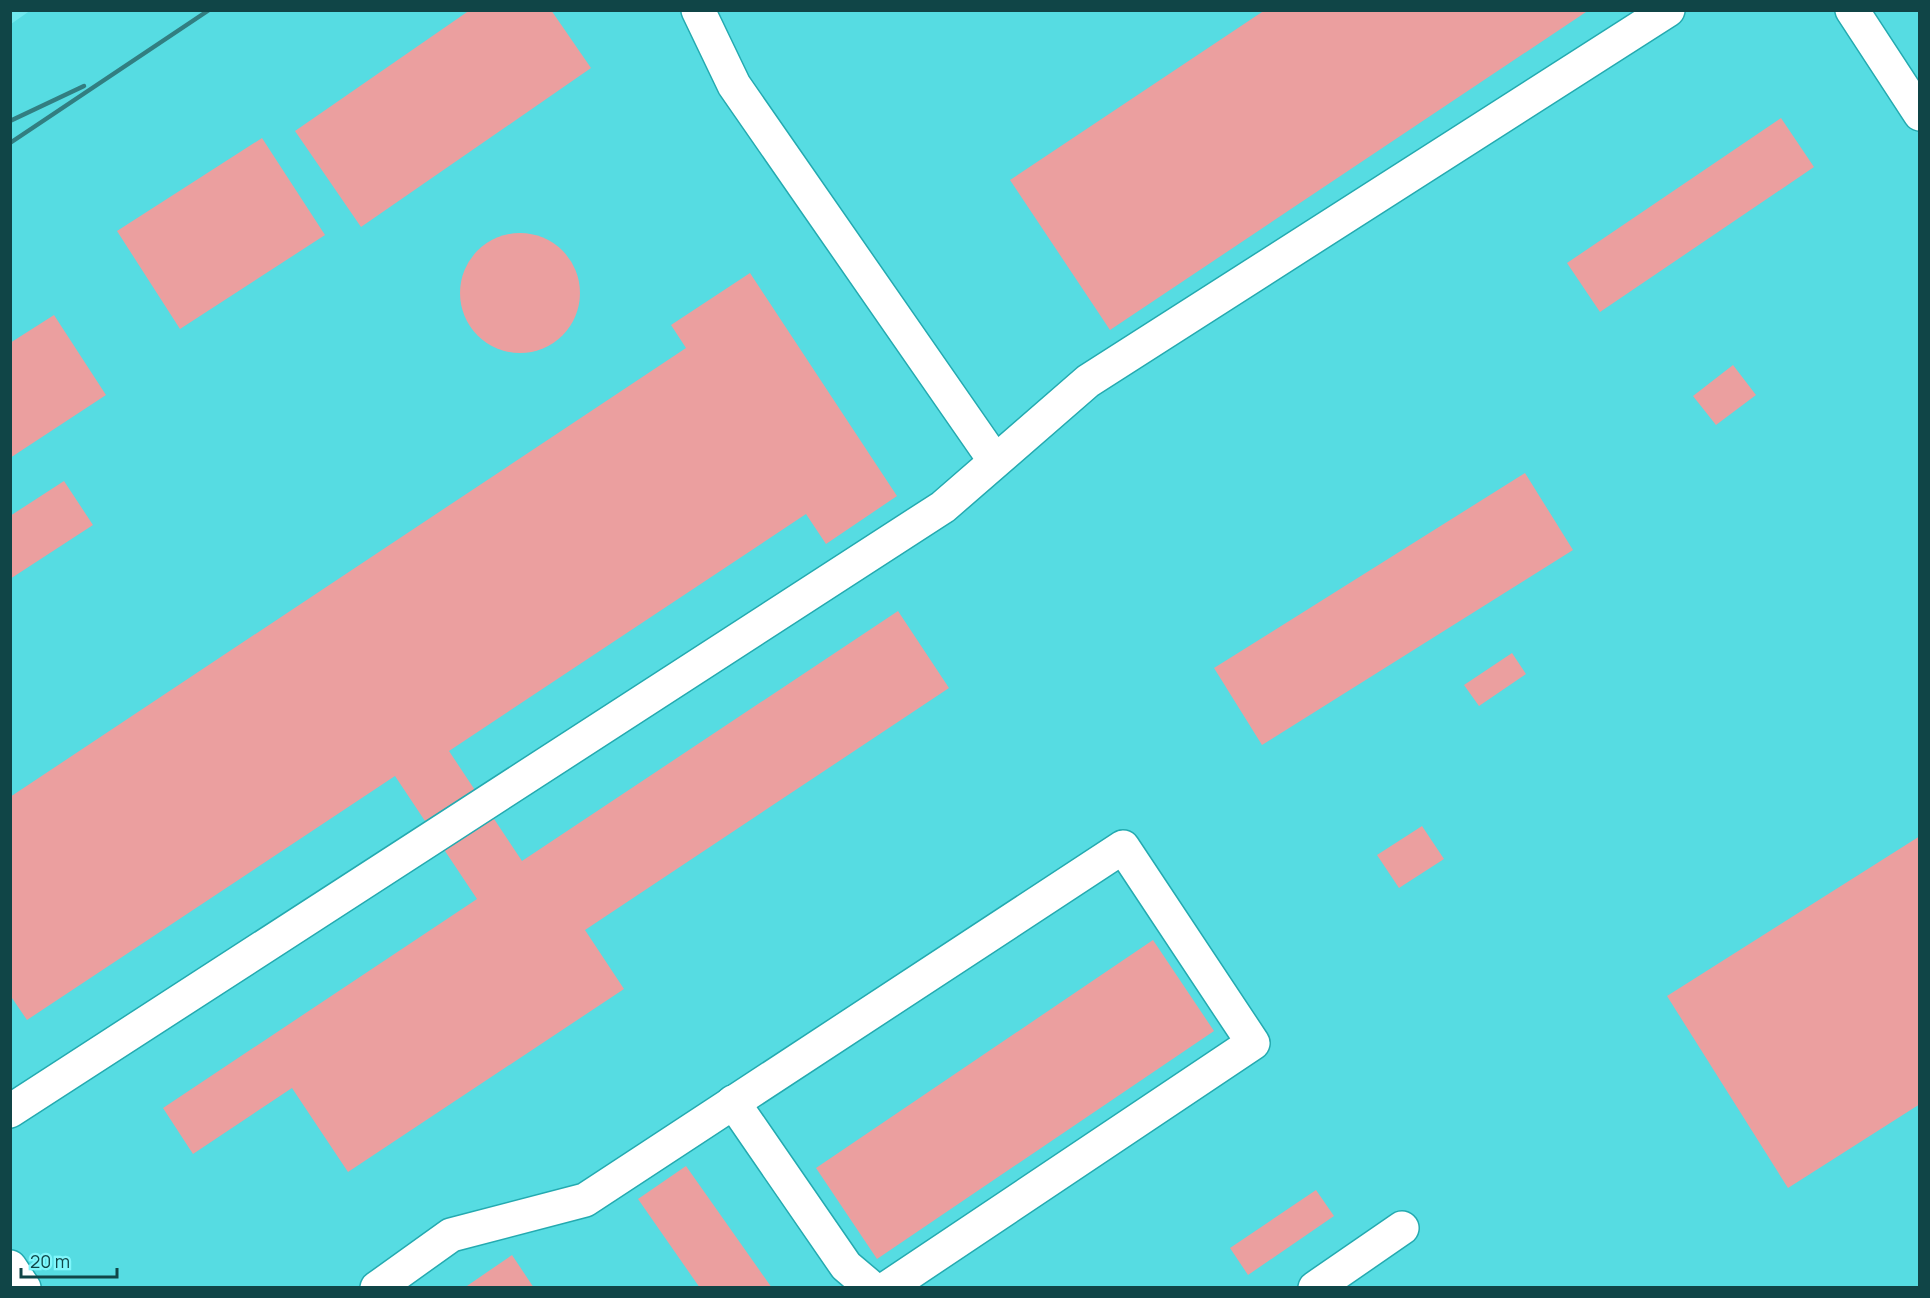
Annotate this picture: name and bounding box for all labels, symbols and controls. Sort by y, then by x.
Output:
scale bar [21,1241,117,1279]
text: 20 m [30,1249,70,1273]

